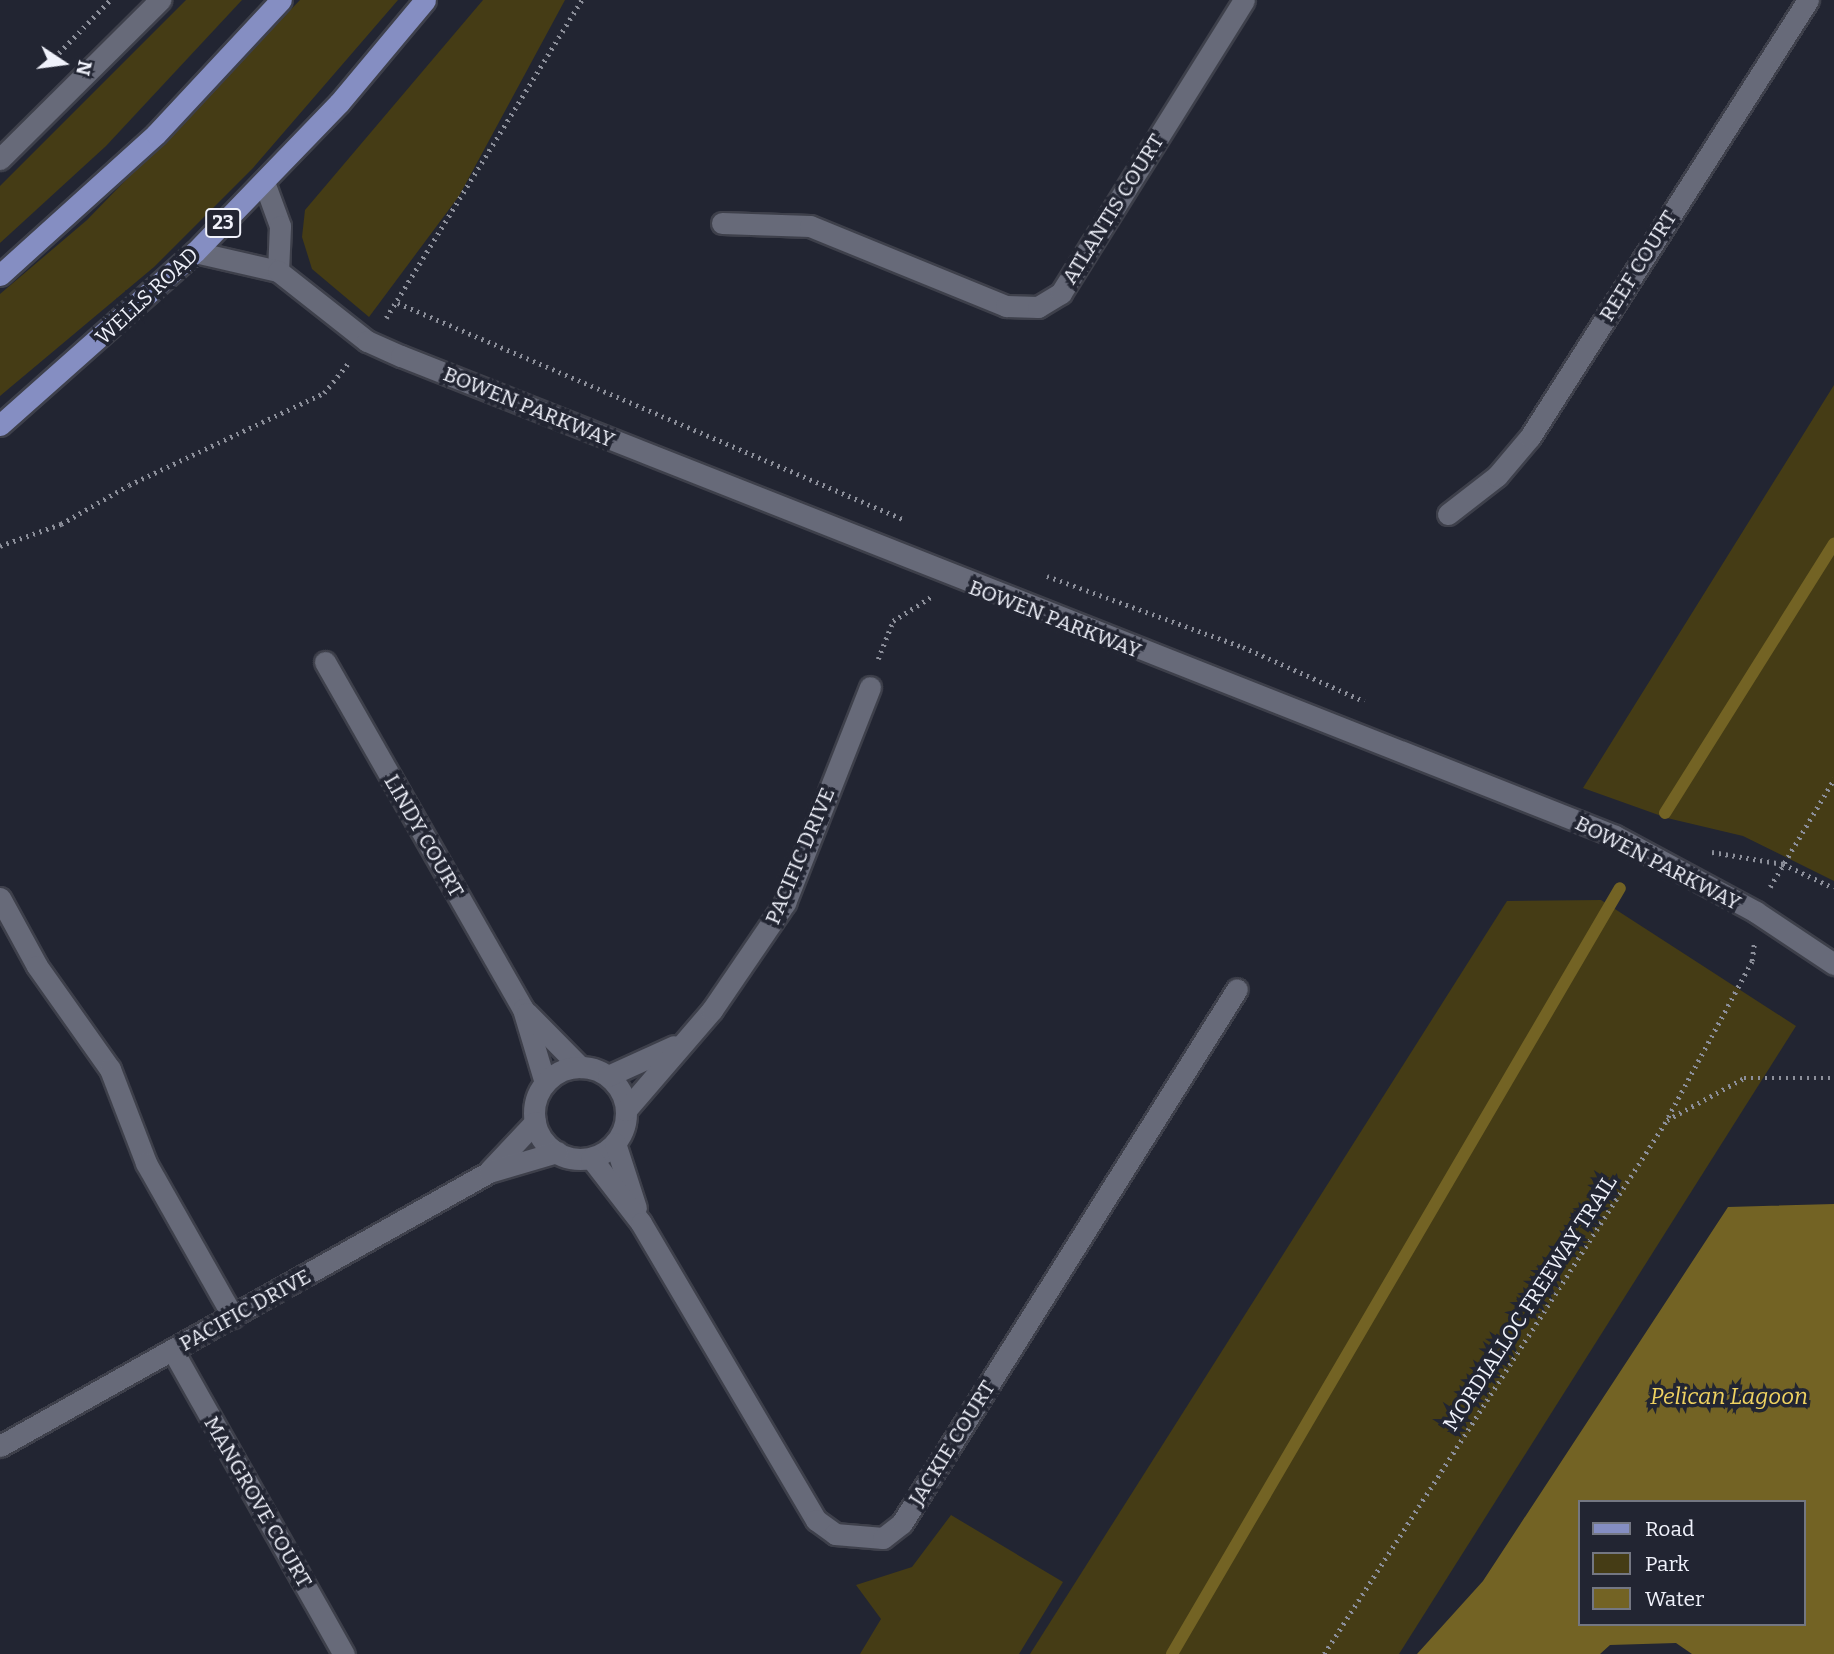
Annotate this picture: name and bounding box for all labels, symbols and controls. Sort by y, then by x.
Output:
north arrow [28,28,98,98]
text: N [71,58,97,78]
street label: ATLANTIS COURT [1057,129,1169,289]
street label: REEF COURT [1594,206,1682,326]
road number: 23 [204,208,242,238]
street label: WELLS ROAD [90,242,204,350]
street label: BOWEN PARKWAY [440,361,618,453]
street label: BOWEN PARKWAY [965,575,1145,663]
street label: LINDY COURT [379,770,469,902]
street label: PACIFIC DRIVE [760,784,840,928]
street label: BOWEN PARKWAY [1571,810,1745,916]
street label: MORDIALLOC FREEWAY TRAIL [1438,1170,1622,1436]
street label: PACIFIC DRIVE [175,1264,315,1356]
street label: JACKIE COURT [904,1376,1000,1510]
water label: Pelican Lagoon [1650,1382,1808,1410]
street label: MANGROVE COURT [199,1412,317,1592]
legend [1578,1500,1806,1626]
text: Road [1645,1516,1694,1542]
text: Park [1645,1551,1689,1577]
text: Water [1645,1586,1704,1612]

